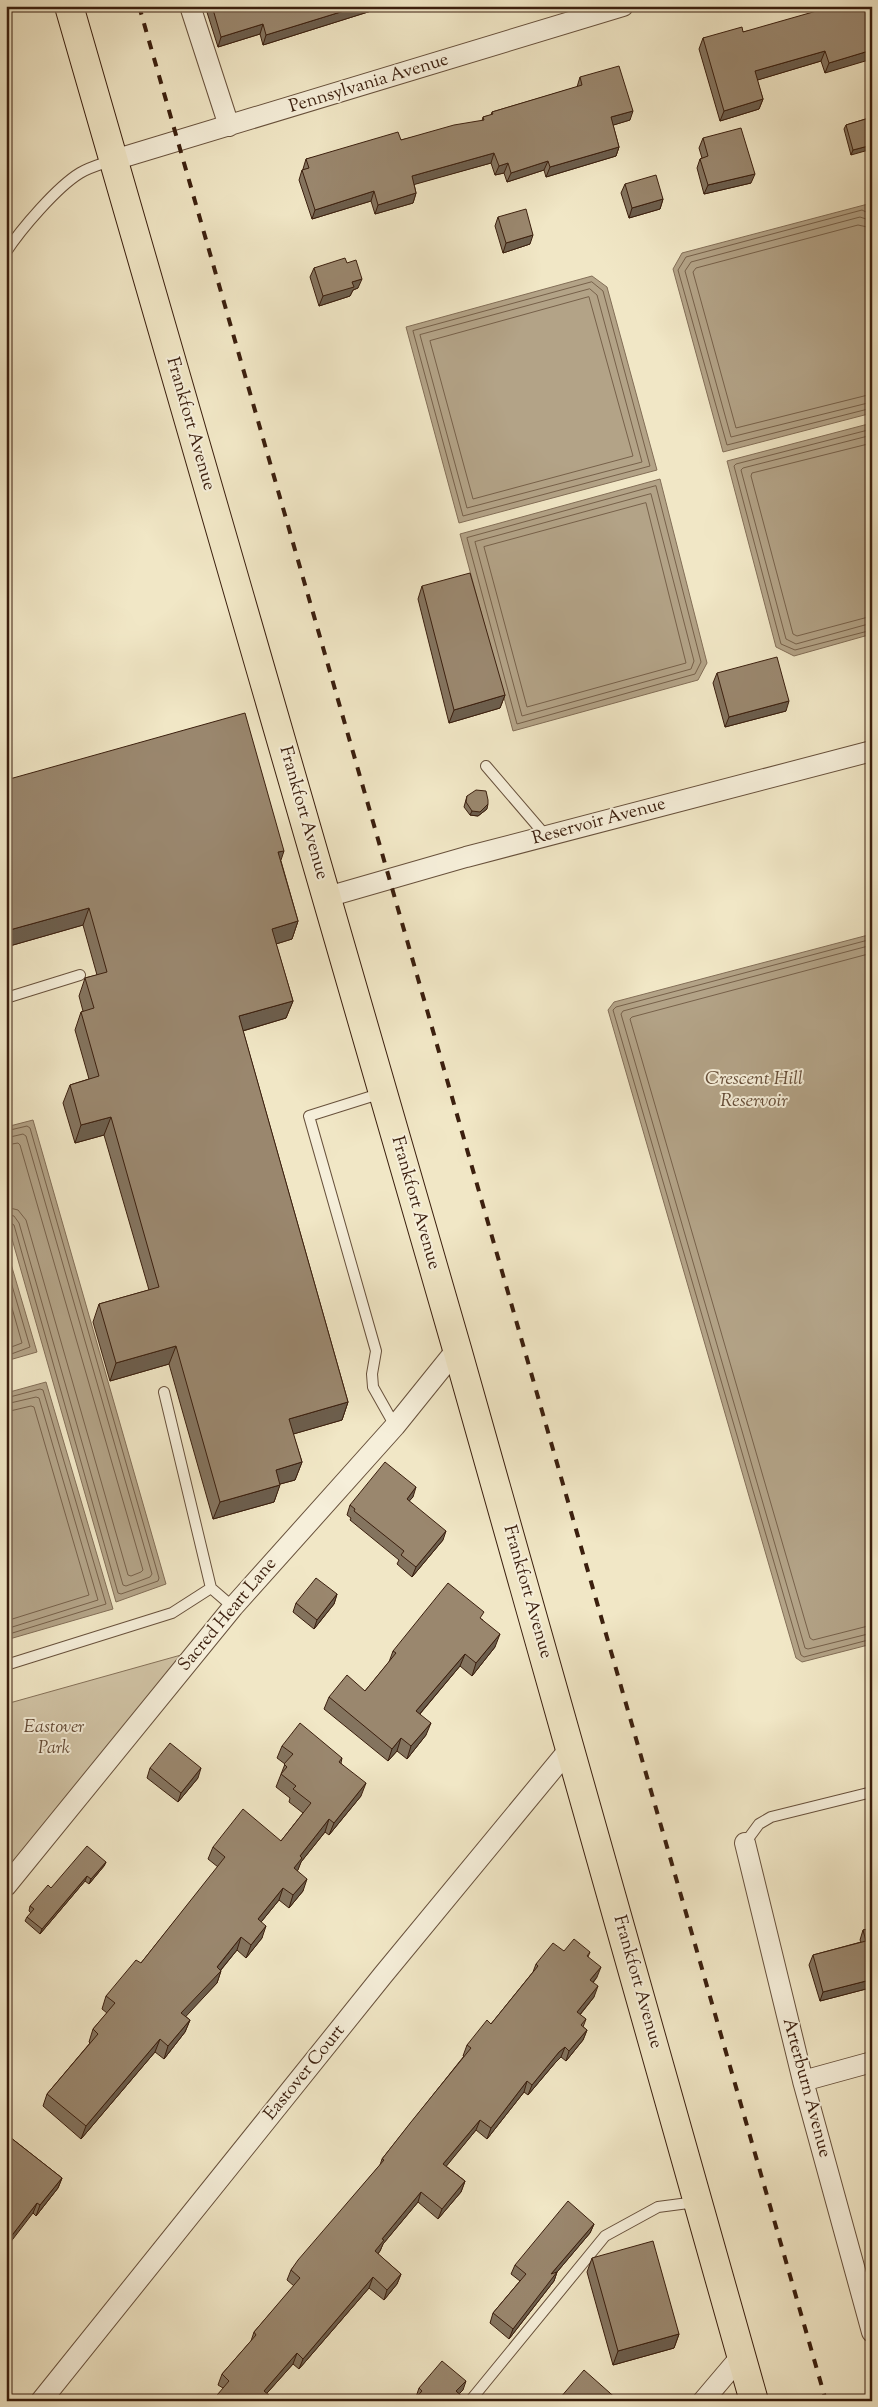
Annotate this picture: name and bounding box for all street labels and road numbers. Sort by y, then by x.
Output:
street label: Pennsylvania Avenue [286,47,452,121]
street label: Frankfort Avenue [159,354,221,494]
street label: Frankfort Avenue [272,743,334,883]
street label: Reservoir Avenue [529,792,669,852]
street label: Frankfort Avenue [384,1133,446,1273]
street label: Frankfort Avenue [496,1522,558,1662]
street label: Sacred Heart Lane [173,1552,283,1678]
street label: Frankfort Avenue [606,1912,668,2052]
street label: Arterburn Avenue [775,2015,837,2161]
street label: Eastover Court [258,2019,352,2127]

